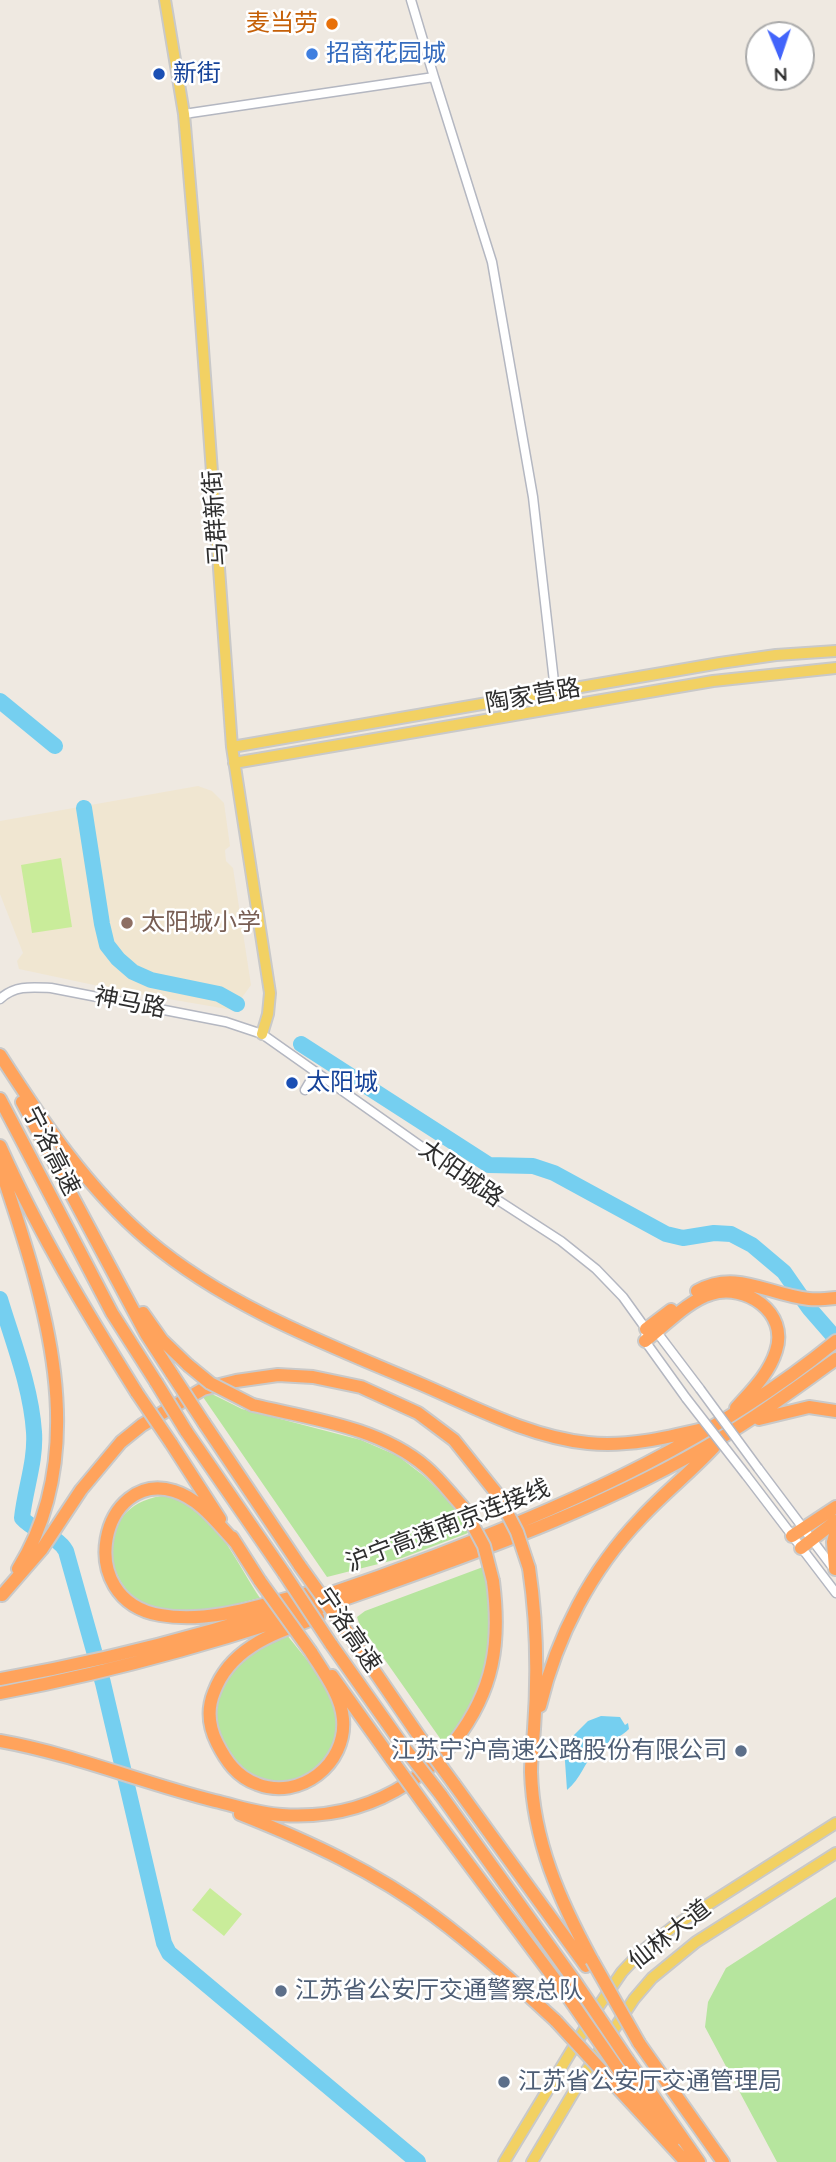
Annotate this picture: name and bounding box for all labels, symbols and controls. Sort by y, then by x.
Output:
place label: 麦当劳 [246,10,318,38]
marker: 麦当劳 [324,16,340,32]
north arrow [745,21,815,91]
place label: 招商花园城 [326,40,446,68]
marker: 招商花园城 [304,46,320,62]
place label: 新街 [173,60,221,88]
text: N [773,63,788,87]
marker: 新街 [151,66,167,82]
street label: 马群新街 [198,469,234,567]
street label: 陶家营路 [483,673,583,719]
place label: 太阳城小学 [141,909,261,937]
marker: 太阳城小学 [119,915,135,931]
street label: 神马路 [92,982,168,1024]
place label: 太阳城 [306,1069,378,1097]
marker: 太阳城 [284,1075,300,1091]
street label: 宁洛高速 [16,1102,86,1200]
street label: 太阳城路 [413,1135,509,1213]
street label: 沪宁高速南京连接线 [342,1474,554,1578]
street label: 宁洛高速 [309,1582,387,1678]
place label: 江苏宁沪高速公路股份有限公司 [391,1737,727,1765]
marker: 江苏宁沪高速公路股份有限公司 [733,1743,749,1759]
street label: 仙林大道 [623,1894,717,1976]
place label: 江苏省公安厅交通警察总队 [295,1977,583,2005]
marker: 江苏省公安厅交通警察总队 [273,1983,289,1999]
place label: 江苏省公安厅交通管理局 [518,2068,782,2096]
marker: 江苏省公安厅交通管理局 [496,2074,512,2090]

